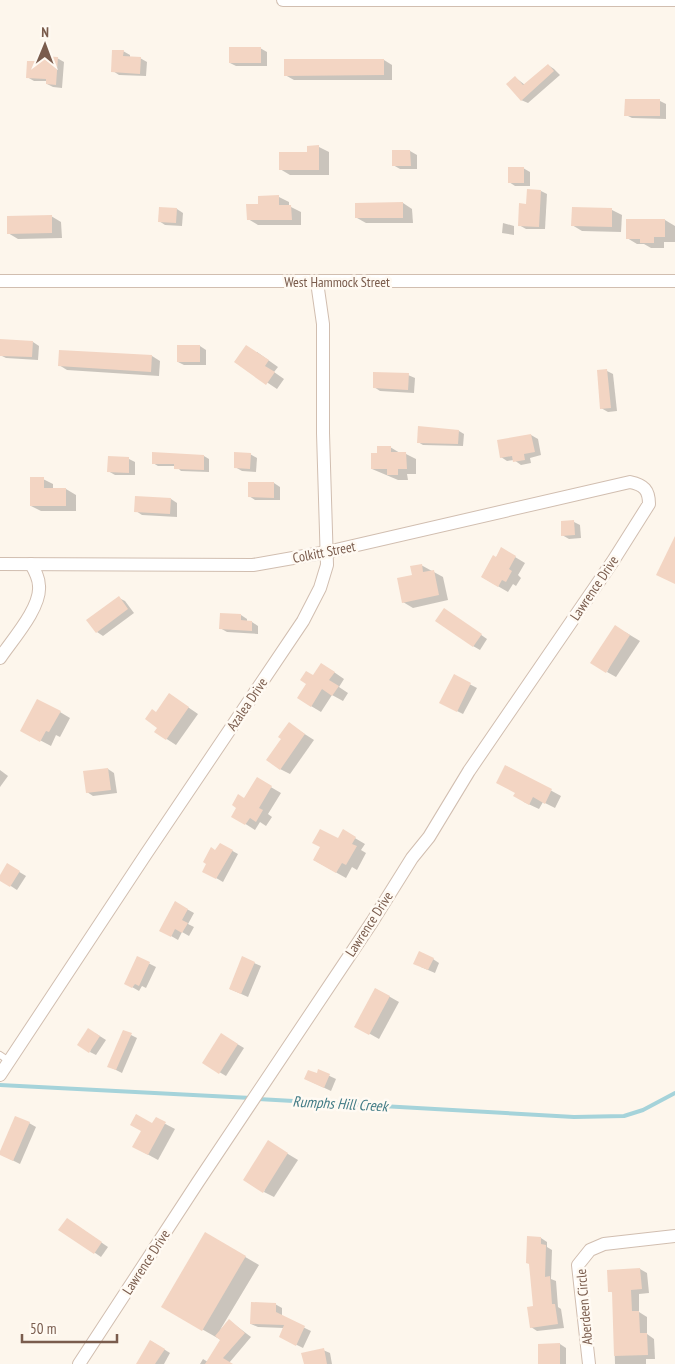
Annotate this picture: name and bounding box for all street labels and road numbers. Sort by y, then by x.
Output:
street label: West Hammock Street [284,273,390,291]
street label: Colkitt Street [291,537,357,567]
street label: Lawrence Drive [566,552,622,624]
street label: Azalea Drive [223,674,271,734]
street label: Lawrence Drive [341,888,397,960]
street label: Lawrence Drive [118,1226,174,1298]
street label: Aberdeen Circle [572,1268,596,1346]

